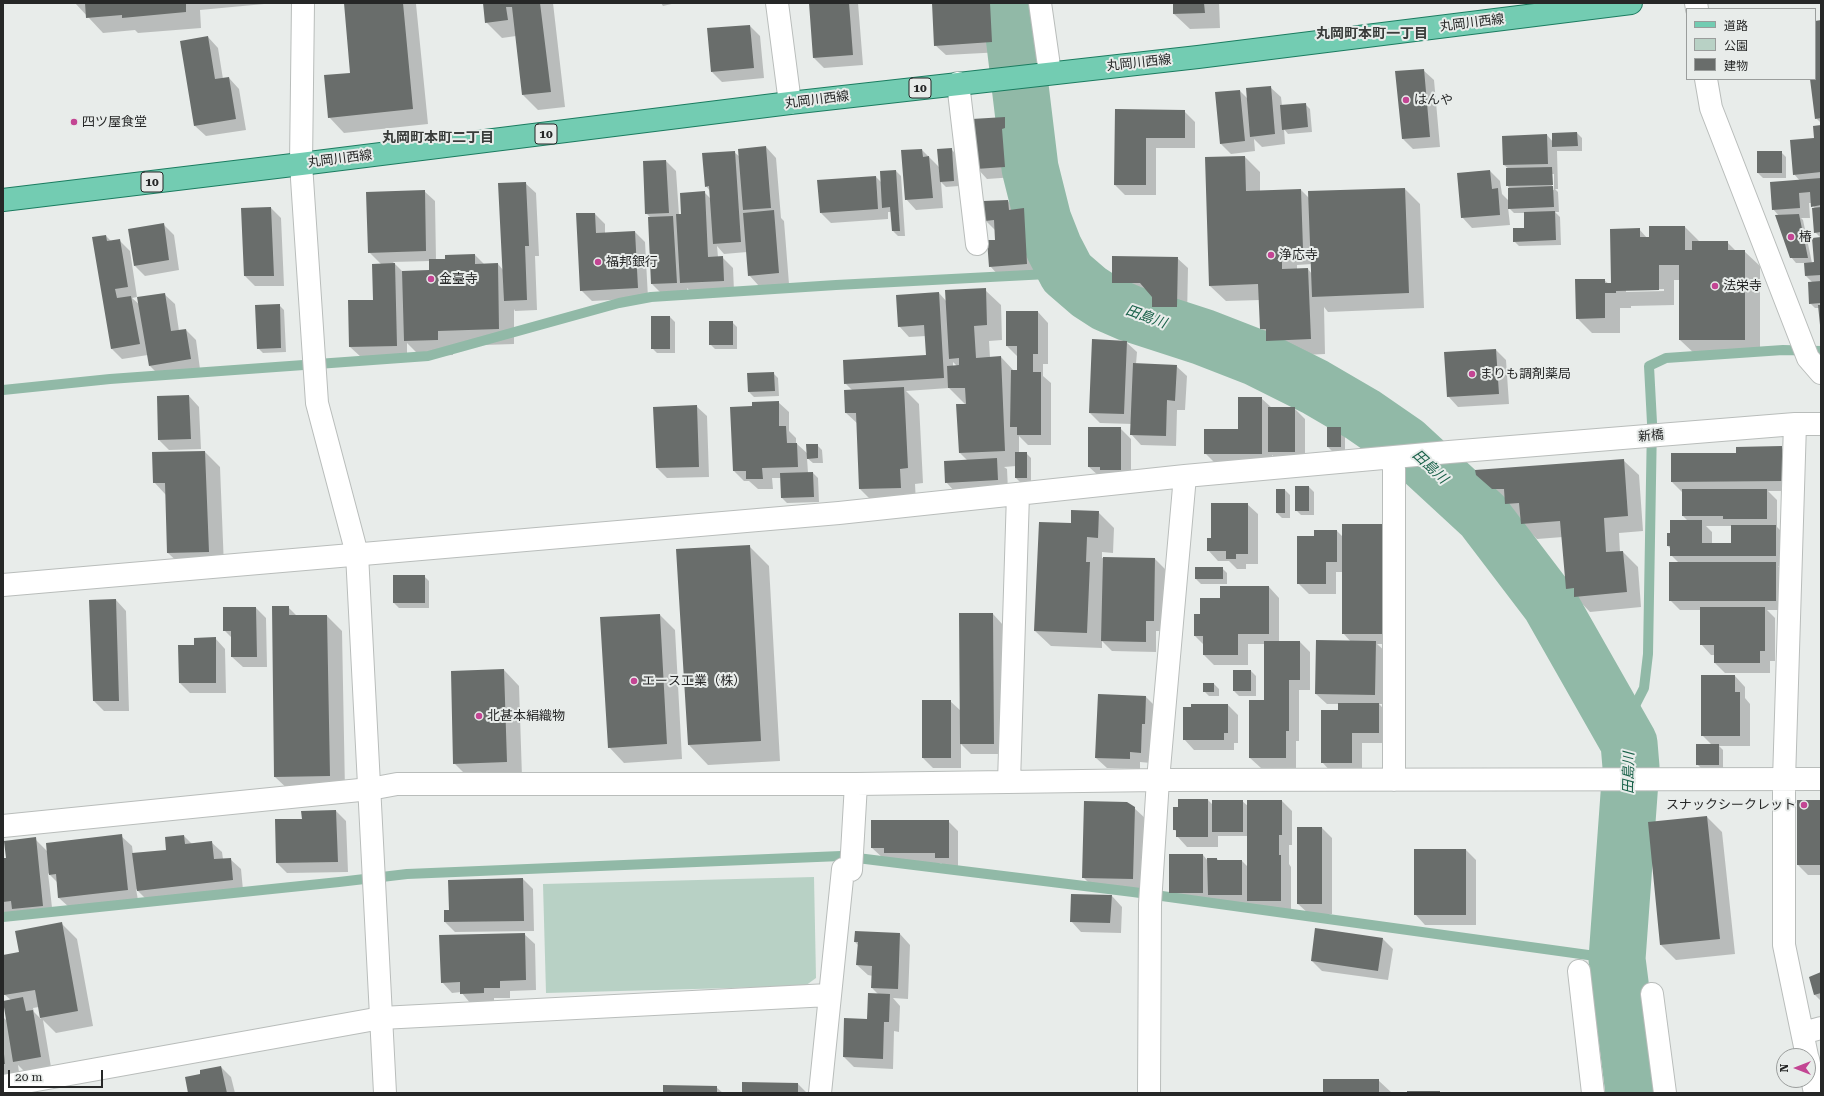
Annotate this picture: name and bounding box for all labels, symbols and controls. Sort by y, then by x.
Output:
legend [1686,8,1816,80]
street label: 丸岡川西線 [1439,11,1505,35]
text: 道路 [1724,19,1748,33]
district label: 丸岡町本町一丁目 [1316,26,1428,42]
text: 公園 [1724,39,1748,53]
street label: 丸岡川西線 [1106,52,1172,74]
text: 建物 [1724,59,1748,73]
road number: 10 [909,78,931,98]
street label: 丸岡川西線 [784,88,850,112]
place label: はんや [1414,92,1453,108]
marker: はんや [1401,95,1411,105]
place label: 四ツ屋食堂 [82,114,147,130]
marker: 四ツ屋食堂 [69,117,79,127]
road number: 10 [535,124,557,144]
district label: 丸岡町本町二丁目 [382,130,494,146]
street label: 丸岡川西線 [307,147,373,171]
road number: 10 [141,172,163,192]
place label: 椿 [1799,229,1812,245]
marker: 椿 [1786,232,1796,242]
place label: 浄応寺 [1279,247,1318,263]
marker: 浄応寺 [1266,250,1276,260]
place label: 福邦銀行 [606,254,658,270]
marker: 福邦銀行 [593,257,603,267]
place label: 金臺寺 [439,271,478,287]
marker: 金臺寺 [426,274,436,284]
place label: 法栄寺 [1723,278,1762,294]
marker: 法栄寺 [1710,281,1720,291]
water label: 田島川 [1123,302,1169,332]
place label: まりも調剤薬局 [1480,366,1571,382]
marker: まりも調剤薬局 [1467,369,1477,379]
street label: 新橋 [1637,427,1665,445]
water label: 田島川 [1409,447,1451,487]
place label: エース工業（株） [642,673,746,689]
marker: エース工業（株） [629,676,639,686]
place label: 北甚本絹織物 [487,708,565,724]
marker: 北甚本絹織物 [474,711,484,721]
water label: 田島川 [1620,752,1638,794]
place label: スナックシークレット [1666,797,1796,813]
marker: スナックシークレット [1799,800,1809,810]
north arrow [1776,1048,1816,1088]
scale bar [10,1062,105,1088]
text: N [1778,1064,1791,1072]
text: 20 m [15,1070,42,1084]

